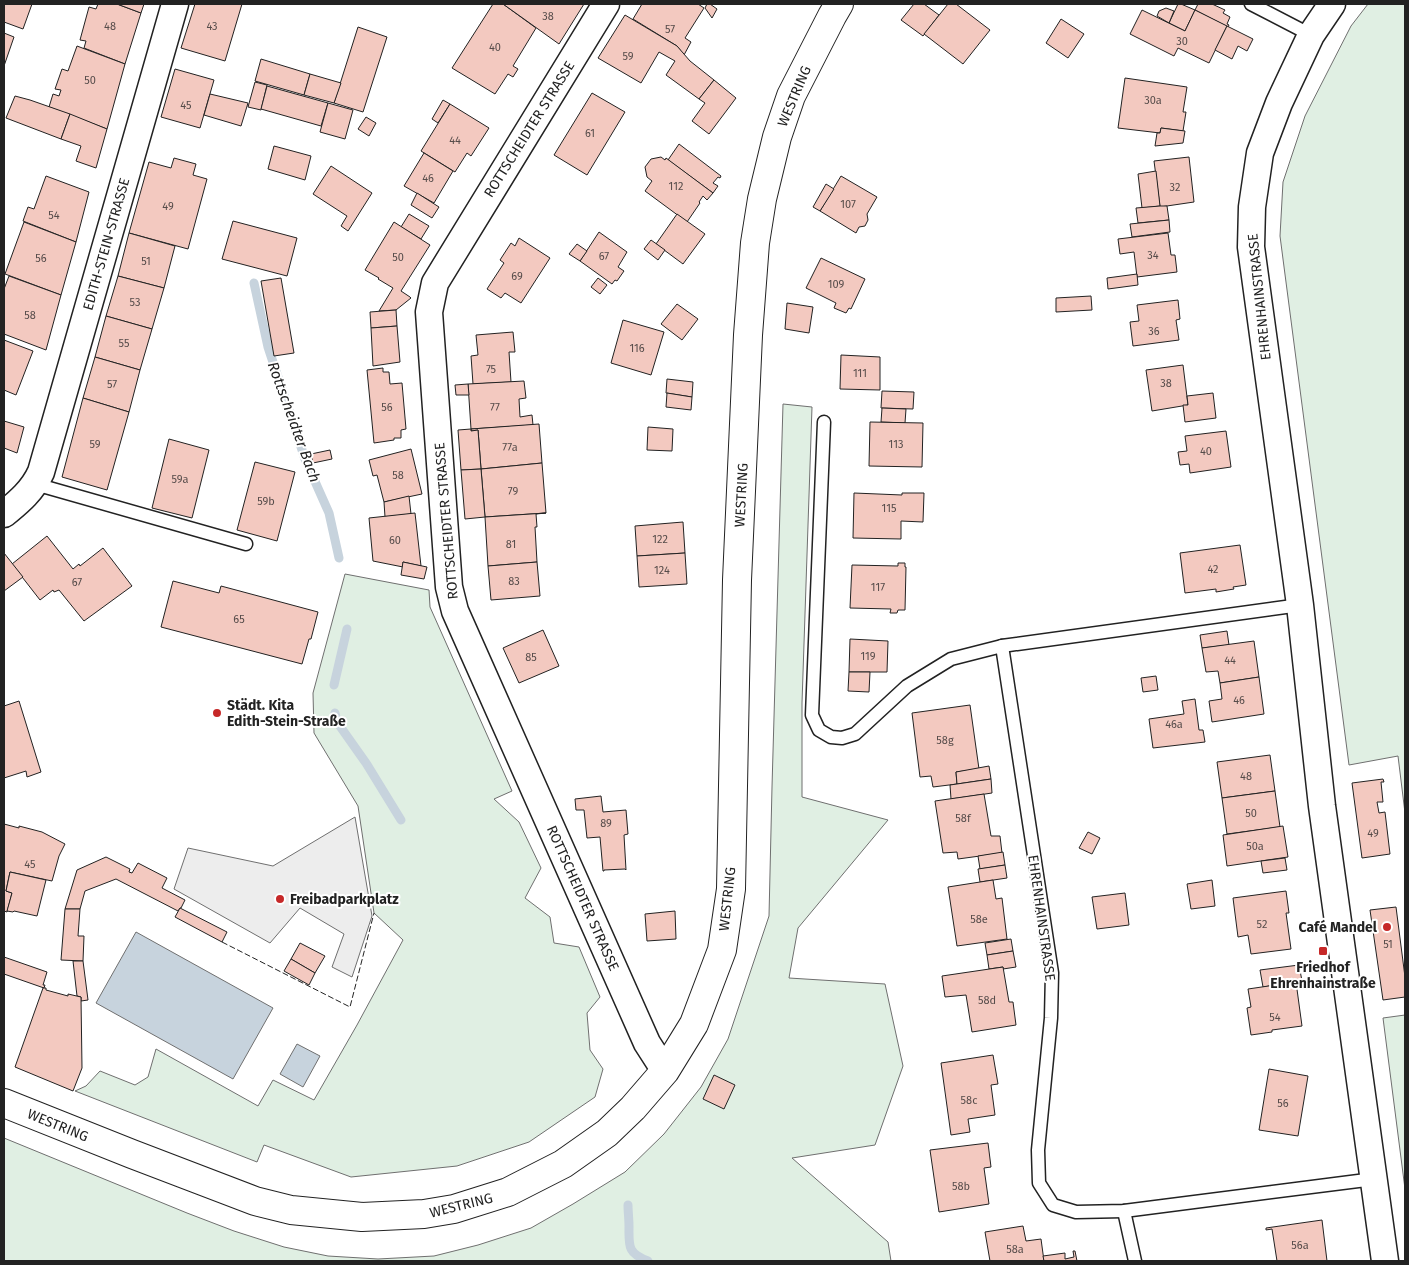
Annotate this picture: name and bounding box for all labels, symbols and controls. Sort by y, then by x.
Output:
house number: 38 [542,10,554,23]
house number: 48 [104,20,116,33]
house number: 43 [206,20,218,33]
house number: 57 [665,23,675,36]
house number: 30 [1176,35,1188,48]
house number: 40 [489,41,501,54]
house number: 59 [622,50,634,63]
street label: ROTTSCHEIDTER STRASSE [481,58,578,201]
street label: WESTRING [774,63,815,129]
house number: 50 [84,74,96,87]
house number: 30a [1144,94,1162,107]
house number: 45 [180,99,192,112]
house number: 61 [585,127,595,140]
house number: 44 [449,134,461,147]
house number: 46 [422,172,434,185]
street label: EDITH-STEIN-STRASSE [79,176,134,312]
house number: 112 [669,180,683,193]
house number: 32 [1170,181,1180,194]
house number: 107 [840,198,856,211]
house number: 49 [162,200,174,213]
house number: 54 [48,209,60,222]
street label: EHRENHAINSTRASSE [1244,233,1275,361]
house number: 34 [1147,249,1159,262]
house number: 67 [599,250,609,263]
house number: 50 [392,251,404,264]
house number: 56 [35,252,47,265]
house number: 51 [141,255,151,268]
house number: 69 [511,270,523,283]
house number: 109 [828,278,845,291]
house number: 53 [130,296,140,309]
house number: 58 [24,309,36,322]
house number: 36 [1148,325,1160,338]
house number: 55 [119,337,130,350]
house number: 116 [629,342,645,355]
water label: Rottscheidter Bach [264,359,324,485]
house number: 75 [486,363,497,376]
house number: 111 [853,367,867,380]
house number: 38 [1160,377,1172,390]
house number: 57 [107,378,117,391]
house number: 56 [381,401,393,414]
house number: 77 [490,401,500,414]
house number: 59 [89,438,101,451]
house number: 113 [889,438,903,451]
house number: 77a [502,441,518,454]
street label: ROTTSCHEIDTER STRASSE [431,442,462,600]
house number: 40 [1200,445,1212,458]
street label: WESTRING [731,462,752,528]
house number: 58 [392,469,404,482]
house number: 59a [172,473,189,486]
house number: 79 [508,485,518,498]
house number: 59b [257,495,275,508]
house number: 115 [882,502,897,515]
house number: 122 [652,533,668,546]
house number: 60 [389,534,401,547]
house number: 81 [506,538,516,551]
house number: 42 [1207,563,1219,576]
house number: 124 [654,564,670,577]
house number: 83 [508,575,520,588]
house number: 67 [72,576,82,589]
house number: 117 [871,581,885,594]
house number: 65 [233,613,245,626]
house number: 119 [860,650,876,663]
house number: 85 [525,651,537,664]
house number: 44 [1224,654,1236,667]
house number: 46 [1233,694,1245,707]
place label: Städt. Kita Edith-Stein-Straße [227,697,346,730]
marker: Städt. Kita Edith-Stein-Straße [211,707,223,719]
house number: 46a [1165,718,1183,731]
house number: 58g [936,734,954,747]
house number: 48 [1240,770,1252,783]
house number: 50 [1245,807,1257,820]
house number: 58f [955,812,972,825]
house number: 89 [600,817,612,830]
street label: ROTTSCHEIDTER STRASSE [543,823,622,974]
house number: 49 [1367,827,1379,840]
house number: 50a [1246,840,1264,853]
street label: EHRENHAINSTRASSE [1024,854,1059,982]
house number: 45 [24,858,36,871]
street label: WESTRING [716,866,739,932]
place label: Freibadparkplatz [290,891,399,908]
marker: Freibadparkplatz [274,893,286,905]
house number: 58e [970,913,988,926]
house number: 52 [1257,918,1267,931]
place label: Café Mandel [1298,919,1378,936]
marker: Café Mandel [1381,921,1393,933]
house number: 51 [1383,938,1393,951]
marker: Friedhof Ehrenhainstraße [1317,945,1329,957]
place label: Friedhof Ehrenhainstraße [1270,959,1376,992]
house number: 58d [978,994,996,1007]
house number: 54 [1269,1011,1281,1024]
house number: 58c [961,1094,977,1107]
house number: 56 [1277,1097,1289,1110]
street label: WESTRING [25,1106,91,1145]
house number: 58b [952,1180,970,1193]
street label: WESTRING [428,1189,494,1222]
house number: 56a [1291,1239,1309,1252]
house number: 58a [1006,1243,1024,1256]

